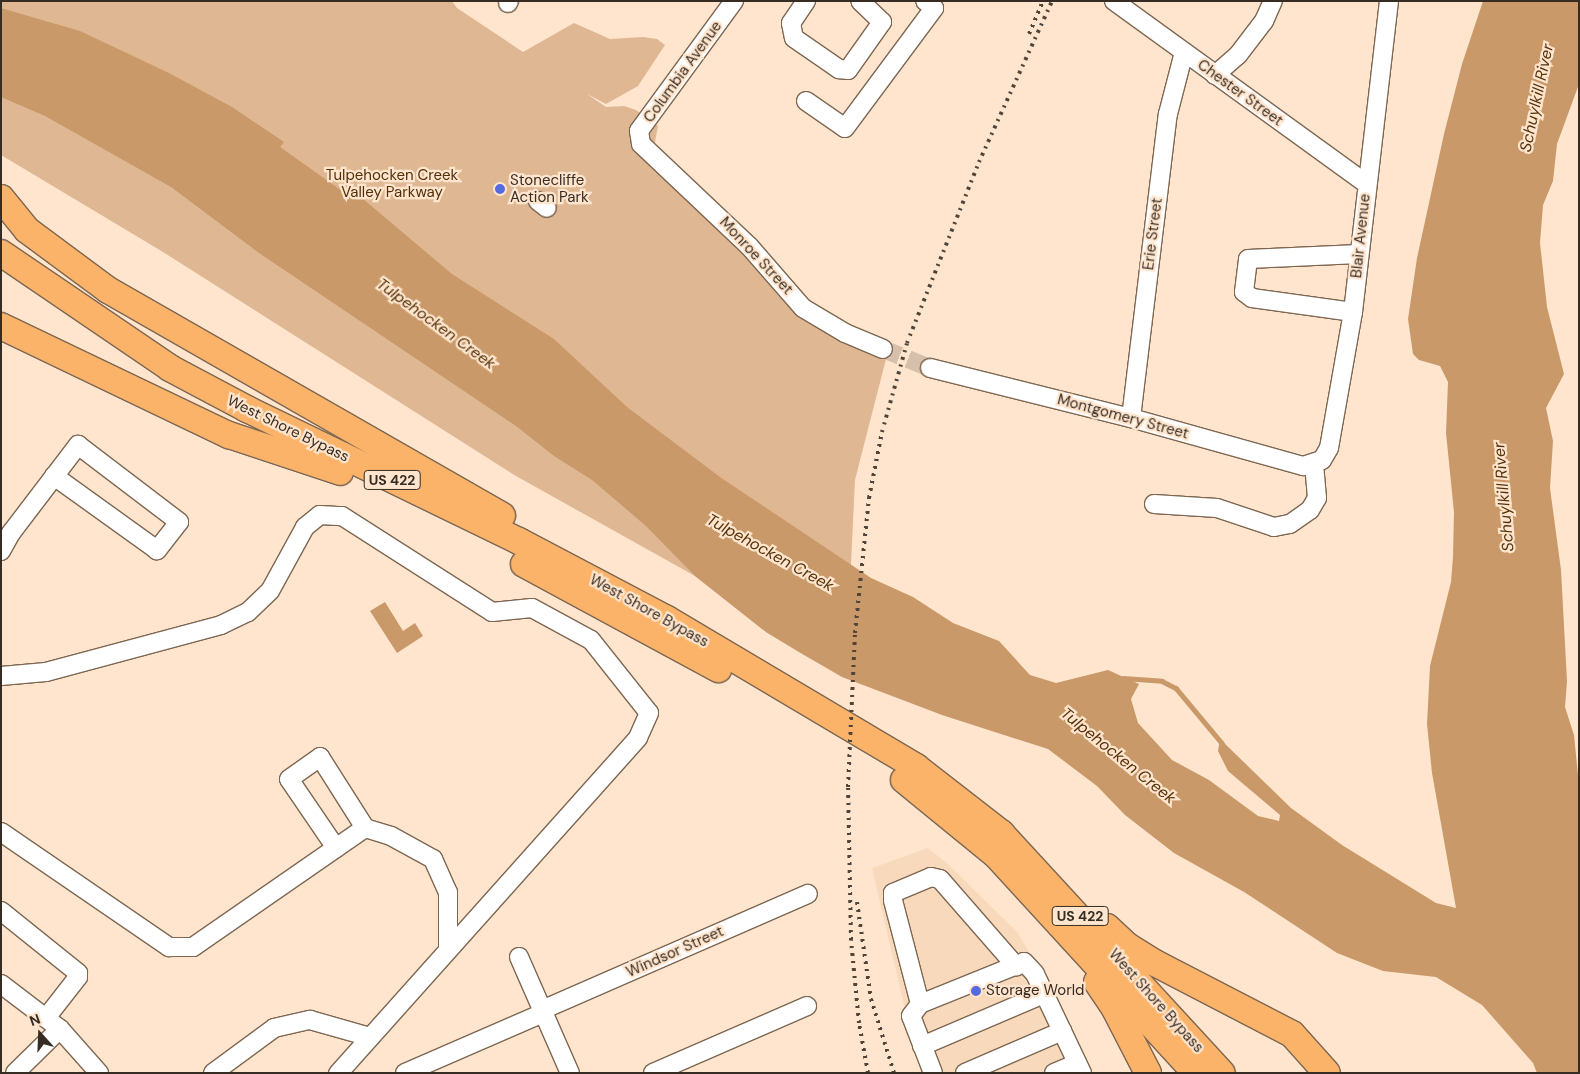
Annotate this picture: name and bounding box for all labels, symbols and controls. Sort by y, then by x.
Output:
street label: Columbia Avenue [640,18,726,126]
water label: Schuylkill River [1516,42,1558,154]
street label: Chester Street [1194,56,1286,130]
park label: Tulpehocken Creek Valley Parkway [326,166,458,201]
place label: Stonecliffe Action Park [510,171,589,206]
marker: Stonecliffe Action Park [494,183,506,195]
street label: Blair Avenue [1348,193,1374,279]
street label: Erie Street [1140,197,1166,271]
street label: Monroe Street [716,214,796,298]
water label: Tulpehocken Creek [373,274,499,374]
street label: Montgomery Street [1055,391,1191,443]
street label: West Shore Bypass [224,392,352,466]
water label: Schuylkill River [1490,441,1518,553]
road number: US 422 [363,468,421,492]
water label: Tulpehocken Creek [703,510,837,596]
street label: West Shore Bypass [586,571,712,651]
water label: Tulpehocken Creek [1057,704,1179,808]
road number: US 422 [1051,904,1109,928]
street label: Windsor Street [624,923,726,981]
street label: West Shore Bypass [1105,945,1207,1057]
place label: Storage World [986,982,1085,1000]
marker: Storage World [970,985,982,997]
north arrow [15,1009,65,1059]
text: N [27,1010,43,1030]

